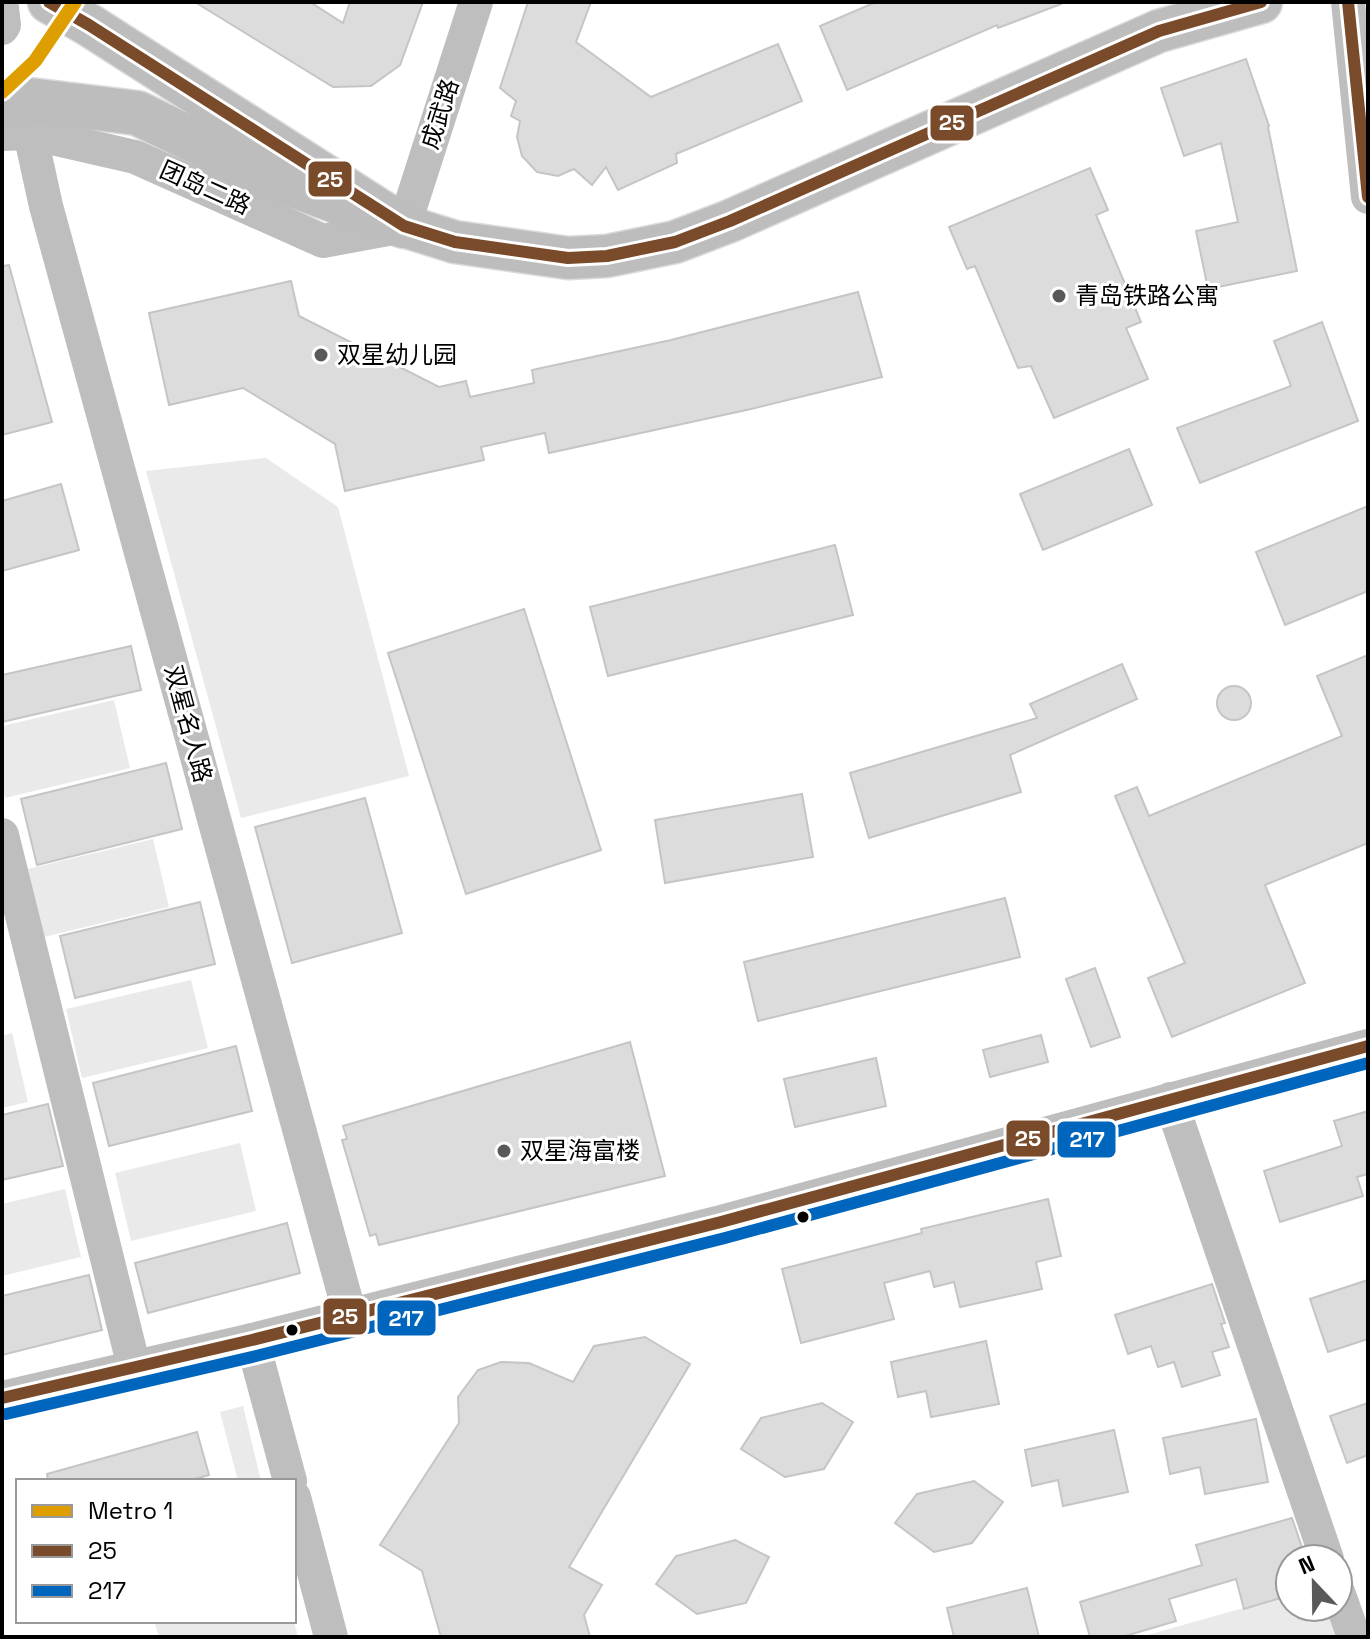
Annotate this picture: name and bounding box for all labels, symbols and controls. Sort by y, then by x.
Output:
street label: 成武路 [414,75,465,153]
line badge: 25 [929,104,975,142]
text: 25 [939,108,965,136]
street label: 团岛二路 [155,154,255,221]
line badge: 25 [307,160,353,198]
text: 25 [317,165,343,193]
place label: 青岛铁路公寓 [1075,280,1219,311]
marker: 青岛铁路公寓 [1050,287,1068,305]
place label: 双星幼儿园 [337,339,457,370]
marker: 双星幼儿园 [312,346,330,364]
street label: 双星名人路 [158,662,219,786]
line badge: 25 [1005,1119,1051,1158]
line badge: 217 [1056,1120,1117,1159]
text: 25 [1015,1124,1041,1152]
text: 217 [1069,1125,1105,1153]
place label: 双星海富楼 [520,1135,640,1166]
marker: 双星海富楼 [495,1142,513,1160]
unlabelled marker [795,1209,811,1225]
line badge: 25 [322,1297,368,1336]
line badge: 217 [376,1299,437,1337]
text: 25 [332,1302,358,1330]
text: 217 [388,1304,424,1332]
unlabelled marker [284,1322,300,1338]
legend [16,1479,296,1623]
text: Metro 1 [88,1495,173,1526]
text: 25 [88,1535,117,1566]
north arrow [1274,1543,1354,1623]
text: N [1294,1549,1319,1580]
text: 217 [88,1575,126,1606]

